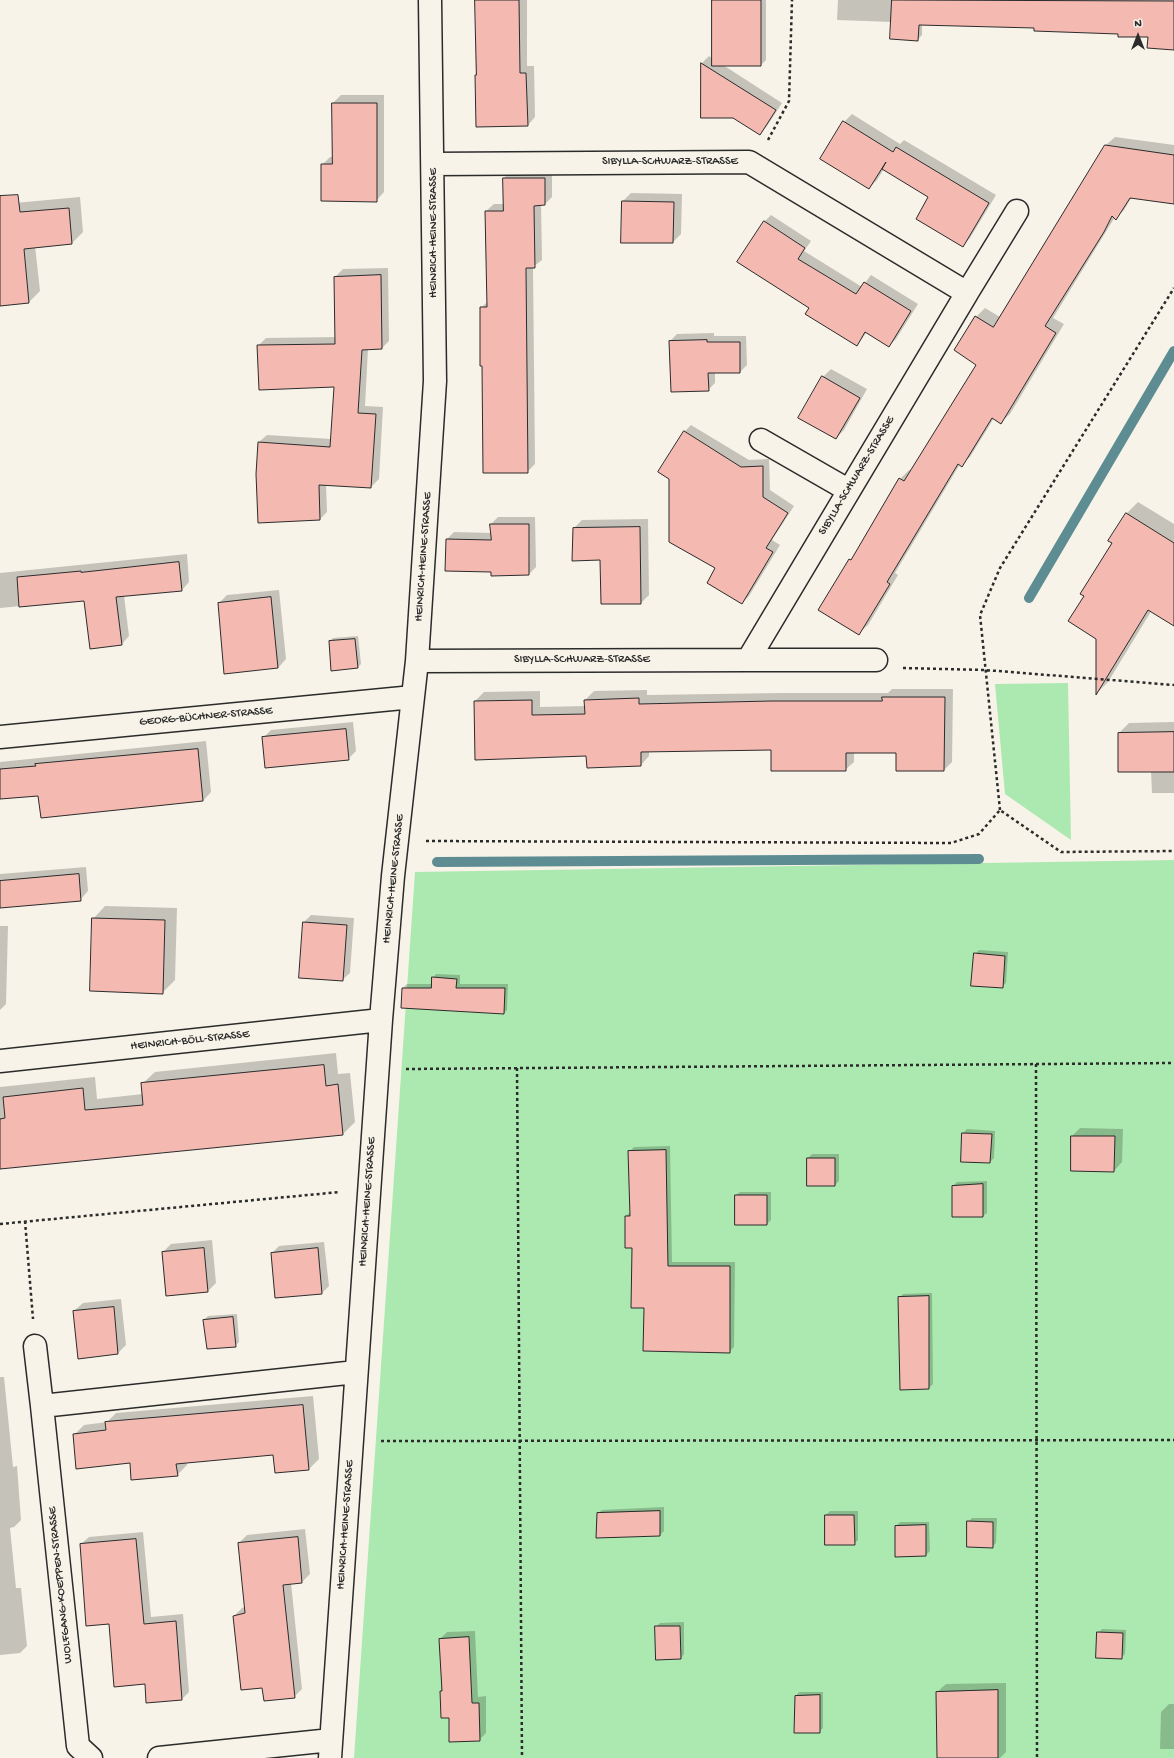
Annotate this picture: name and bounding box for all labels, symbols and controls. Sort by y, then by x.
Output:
north arrow [1118,16,1158,56]
text: N [1134,18,1142,30]
street label: SIBYLLA-SCHWARZ-STRASSE [602,155,738,169]
street label: HEINRICH-HEINE-STRASSE [427,168,441,298]
street label: SIBYLLA-SCHWARZ-STRASSE [816,414,898,538]
street label: HEINRICH-HEINE-STRASSE [412,492,436,622]
street label: SIBYLLA-SCHWARZ-STRASSE [514,653,650,667]
street label: GEORG-BÜCHNER-STRASSE [139,704,273,730]
street label: HEINRICH-HEINE-STRASSE [380,814,408,944]
street label: HEINRICH-BÖLL-STRASSE [130,1028,250,1054]
street label: HEINRICH-HEINE-STRASSE [356,1137,380,1267]
street label: HEINRICH-HEINE-STRASSE [334,1460,358,1590]
street label: WOLFGANG-KOEPPEN-STRASSE [46,1506,76,1664]

